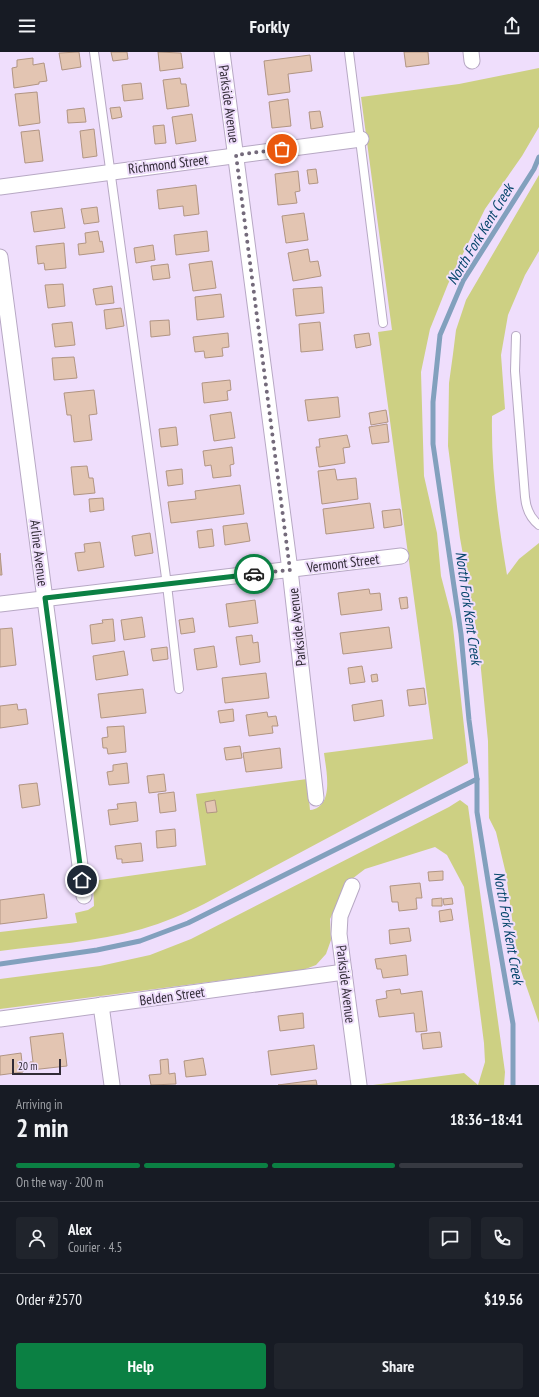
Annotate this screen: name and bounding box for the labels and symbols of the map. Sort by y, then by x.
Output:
street label: Parkside Avenue [215,64,243,144]
pin [265,132,299,166]
street label: Richmond Street [127,150,209,178]
water label: North Fork Kent Creek [442,178,519,288]
street label: Arline Avenue [26,519,52,587]
street label: Vermont Street [305,550,380,576]
water label: North Fork Kent Creek [452,550,487,668]
courier [234,554,274,594]
street label: Parkside Avenue [284,587,310,667]
pin [65,863,99,897]
water label: North Fork Kent Creek [490,870,529,988]
street label: Parkside Avenue [332,944,360,1024]
street label: Belden Street [138,983,206,1009]
scale bar [12,1057,61,1076]

